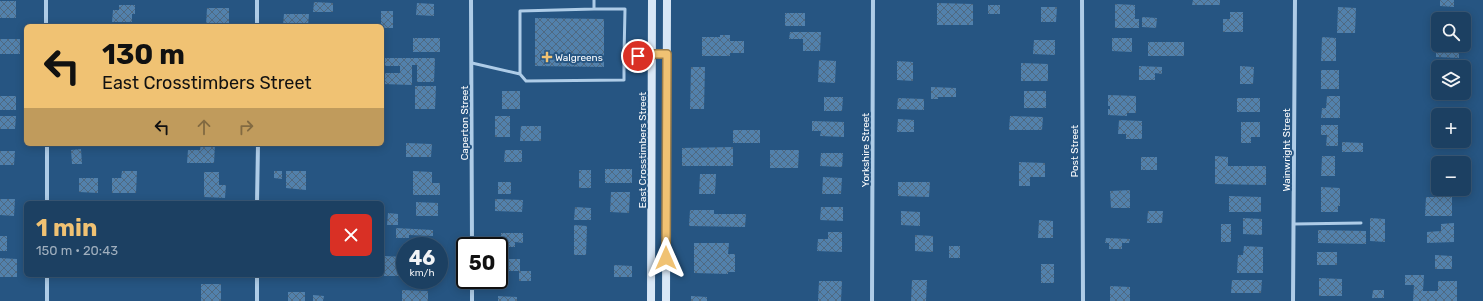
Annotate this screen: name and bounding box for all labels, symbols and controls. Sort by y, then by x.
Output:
map controls [1431,12,1471,196]
button: search [1431,12,1471,52]
text: 130 m [102,38,185,71]
pin [621,39,655,73]
icon: left [36,40,88,92]
icon: arrive [627,45,649,67]
marker: Walgreens [542,52,552,62]
place label: Walgreens [555,52,603,64]
button: layers [1431,60,1471,100]
text: East Crosstimbers Street [102,72,311,94]
street label: Caperton Street [459,86,471,160]
street label: East Crosstimbers Street [637,92,649,208]
street label: Wainwright Street [1281,108,1293,192]
button: + [1431,108,1471,148]
street label: Yorkshire Street [860,113,872,187]
icon: left [151,116,173,138]
icon: ahead [193,116,215,138]
icon: right [235,116,257,138]
street label: Post Street [1069,125,1081,177]
button: − [1431,156,1471,196]
text: 1 min [36,214,97,242]
button: close [330,214,372,256]
speed limit sign: 50 [456,237,508,289]
position arrow [645,237,687,279]
text: 150 m · 20:43 [36,243,118,258]
text: 46 [409,246,435,270]
text: km/h [410,267,434,279]

